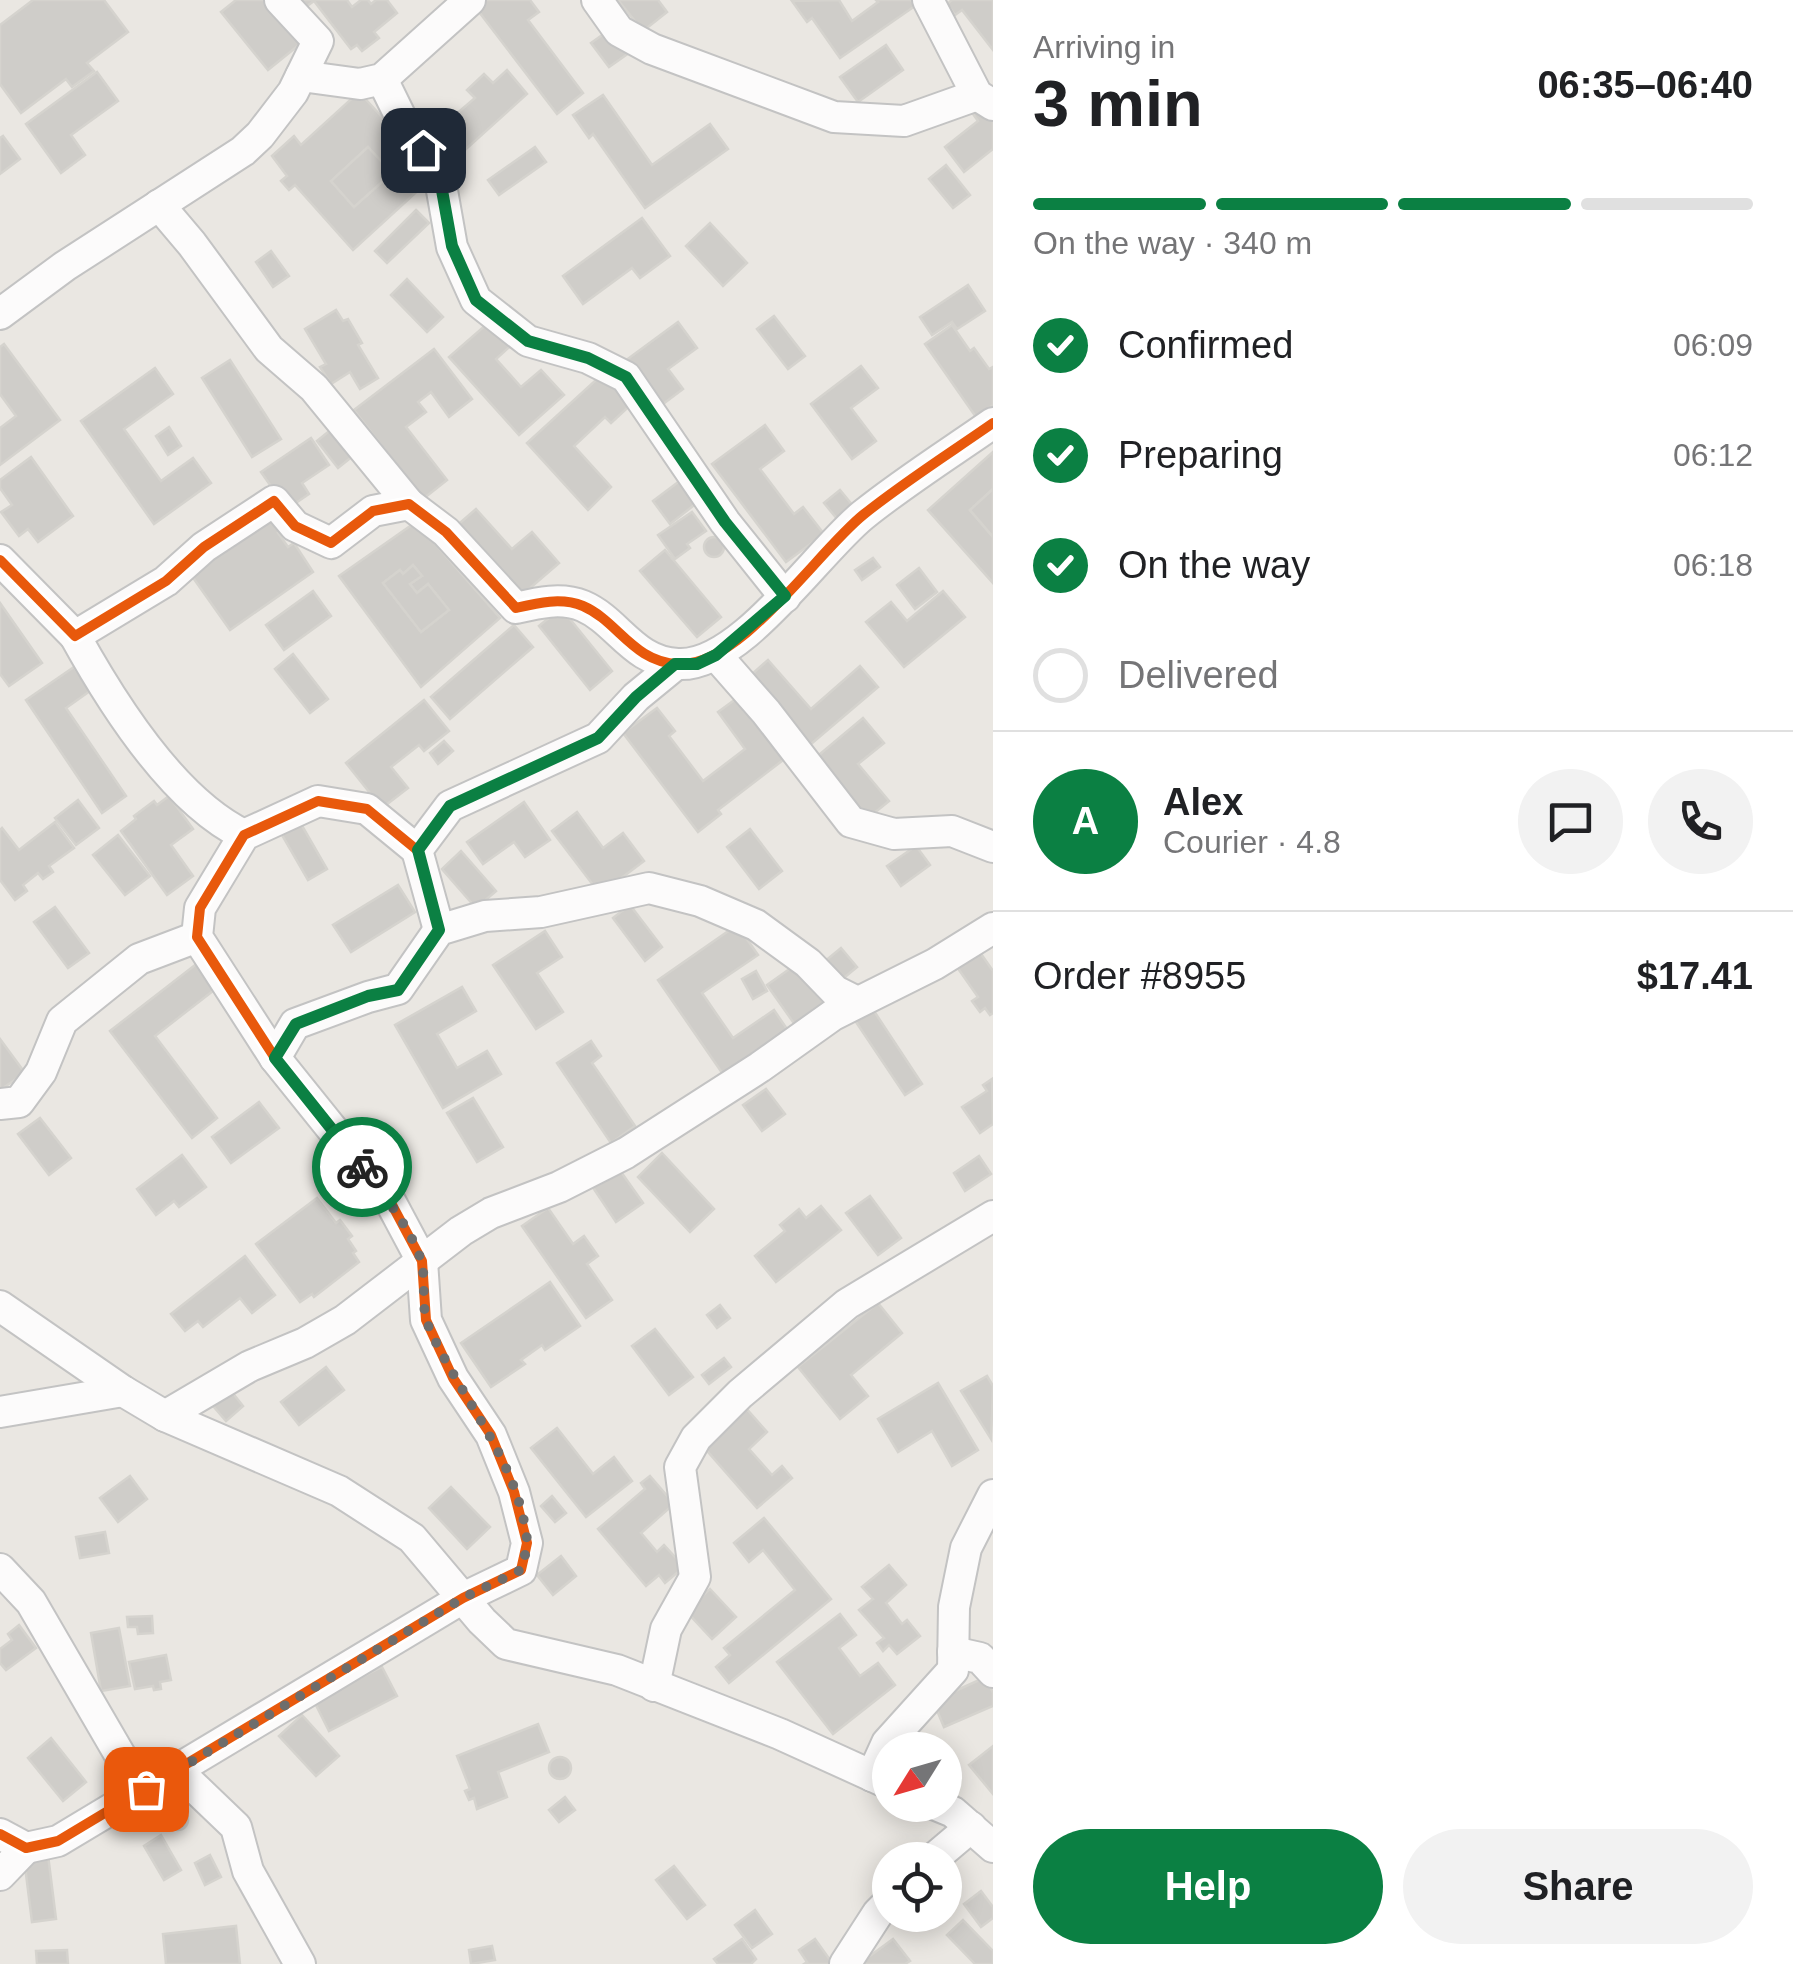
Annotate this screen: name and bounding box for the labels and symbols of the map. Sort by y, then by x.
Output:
pin [381,108,466,193]
courier [312,1117,412,1217]
north arrow [872,1732,962,1822]
pin [104,1747,189,1832]

